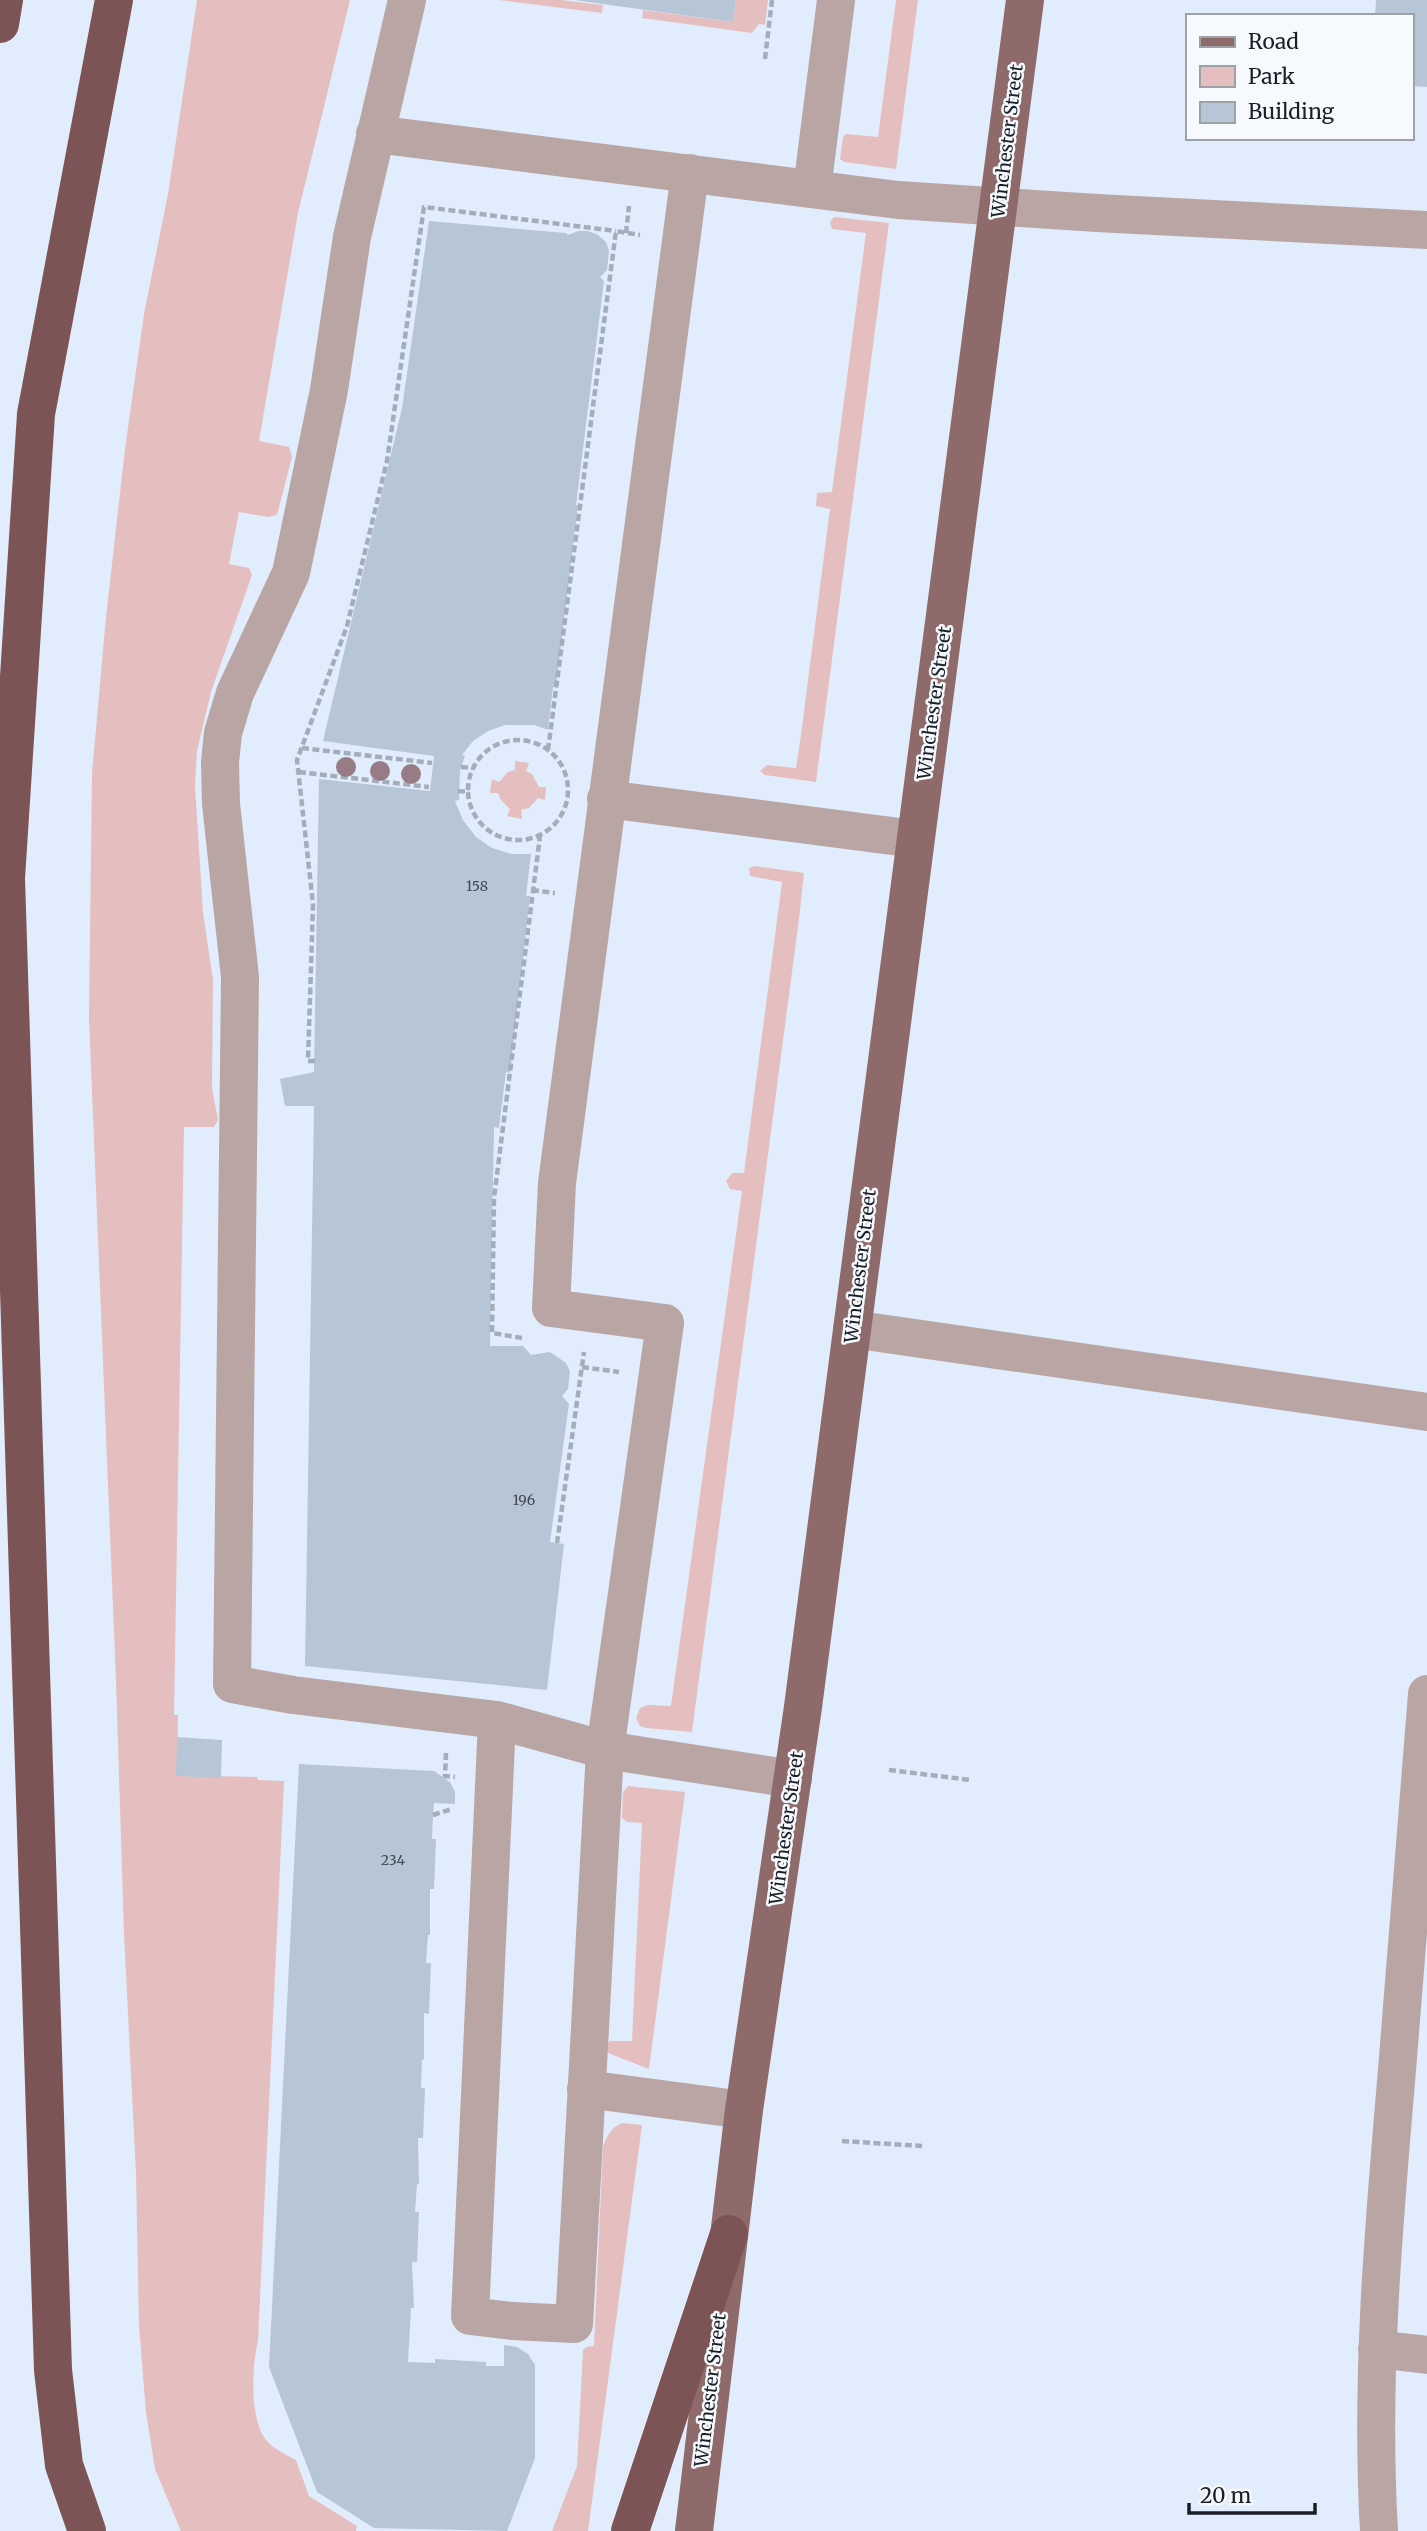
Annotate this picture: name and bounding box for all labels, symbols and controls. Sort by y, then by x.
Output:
legend [1186,14,1413,140]
text: Road [1248,28,1299,55]
street label: Winchester Street [986,63,1028,220]
text: Park [1248,63,1295,90]
text: Building [1248,98,1335,125]
street label: Winchester Street [912,625,956,782]
house number: 158 [466,877,488,895]
street label: Winchester Street [839,1188,881,1345]
house number: 196 [513,1491,535,1509]
street label: Winchester Street [764,1750,808,1907]
house number: 234 [381,1851,406,1869]
street label: Winchester Street [689,2312,731,2469]
scale bar [1189,2472,1315,2516]
text: 20 m [1200,2482,1252,2509]

